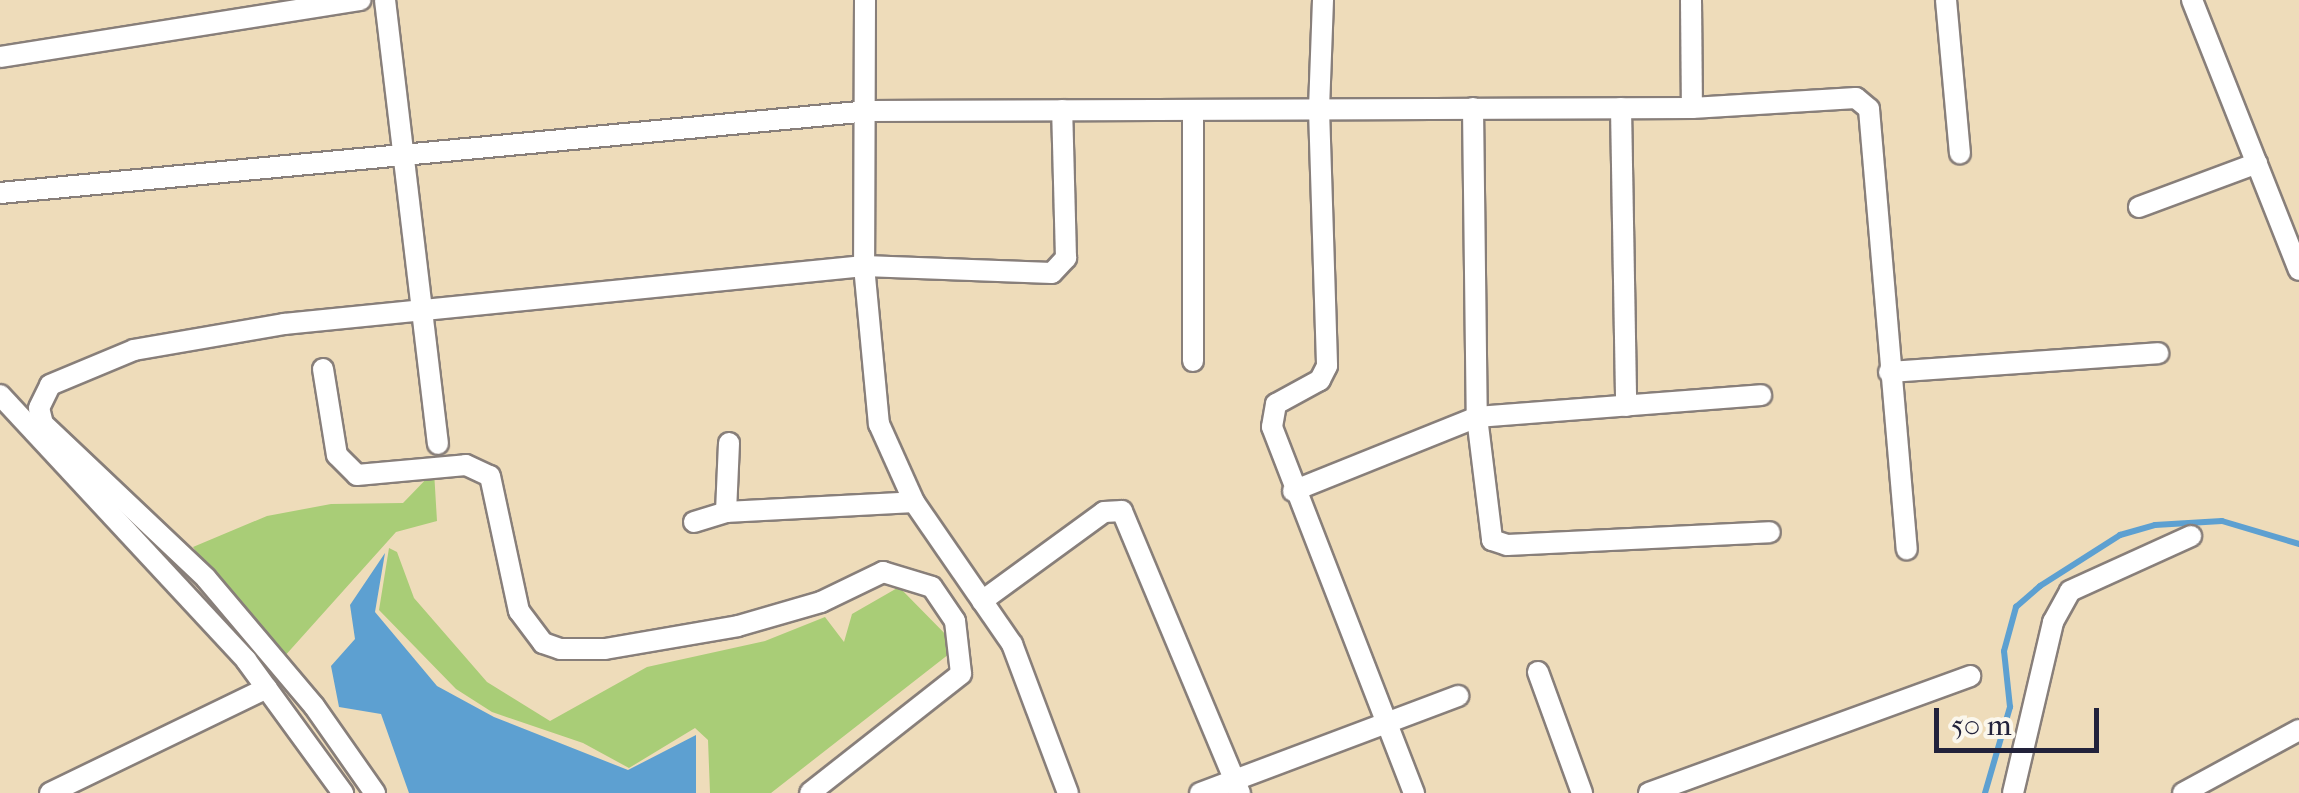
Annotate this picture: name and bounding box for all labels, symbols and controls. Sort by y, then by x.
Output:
scale bar [1939,688,2104,750]
text: 50 m [1951,708,2012,743]

